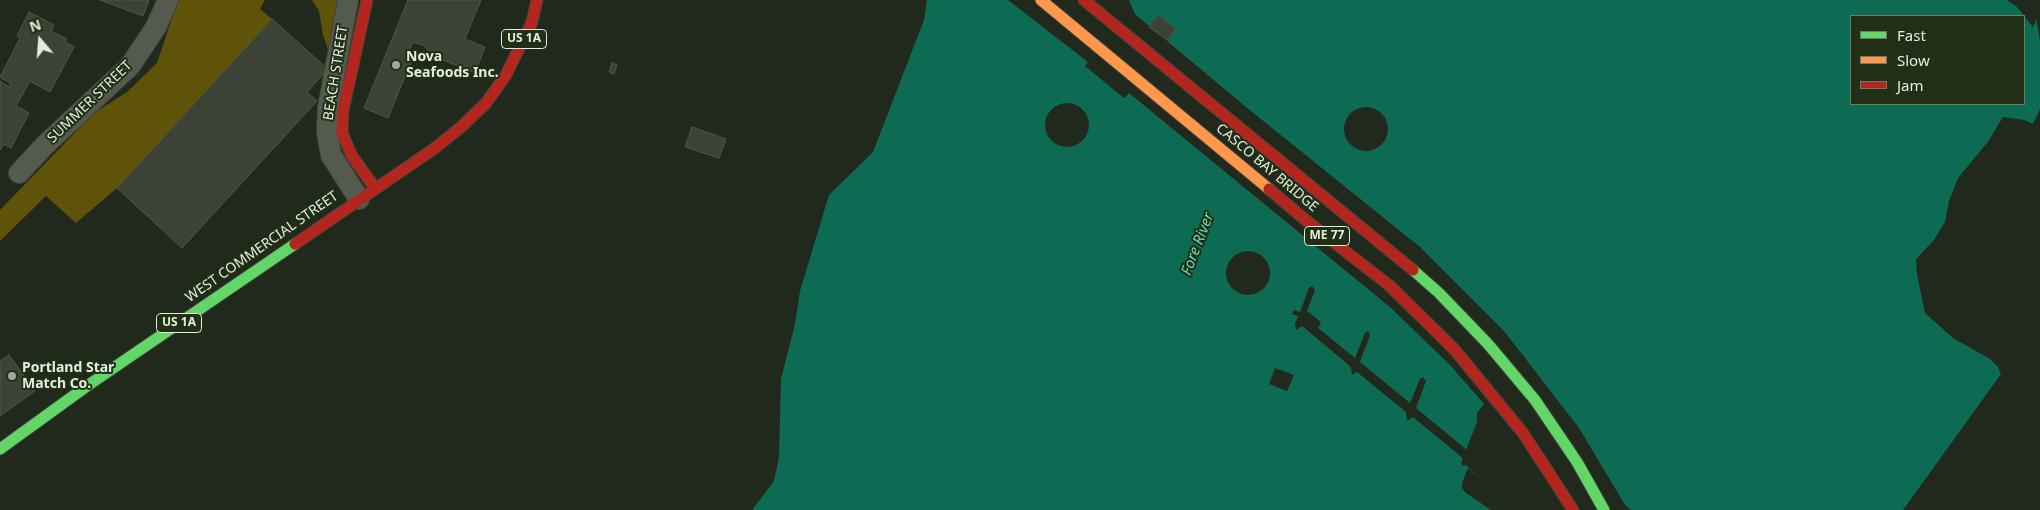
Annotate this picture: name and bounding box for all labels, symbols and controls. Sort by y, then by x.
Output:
text: N [27,14,44,36]
north arrow [15,15,65,65]
legend [1850,15,2025,105]
street label: BEACH STREET [320,24,352,122]
text: Fast [1897,25,1926,45]
road number: US 1A [502,30,546,48]
place label: Nova Seafoods Inc. [406,49,499,82]
text: Slow [1897,50,1930,70]
street label: SUMMER STREET [44,57,136,147]
marker: Nova Seafoods Inc. [390,59,402,71]
text: Jam [1897,75,1924,95]
street label: CASCO BAY BRIDGE [1213,120,1321,216]
street label: WEST COMMERCIAL STREET [182,188,342,306]
water label: Fore River [1178,210,1218,278]
road number: ME 77 [1304,227,1350,246]
road number: US 1A [156,314,202,332]
place label: Portland Star Match Co. [22,360,114,392]
marker: Portland Star Match Co. [6,370,18,382]

